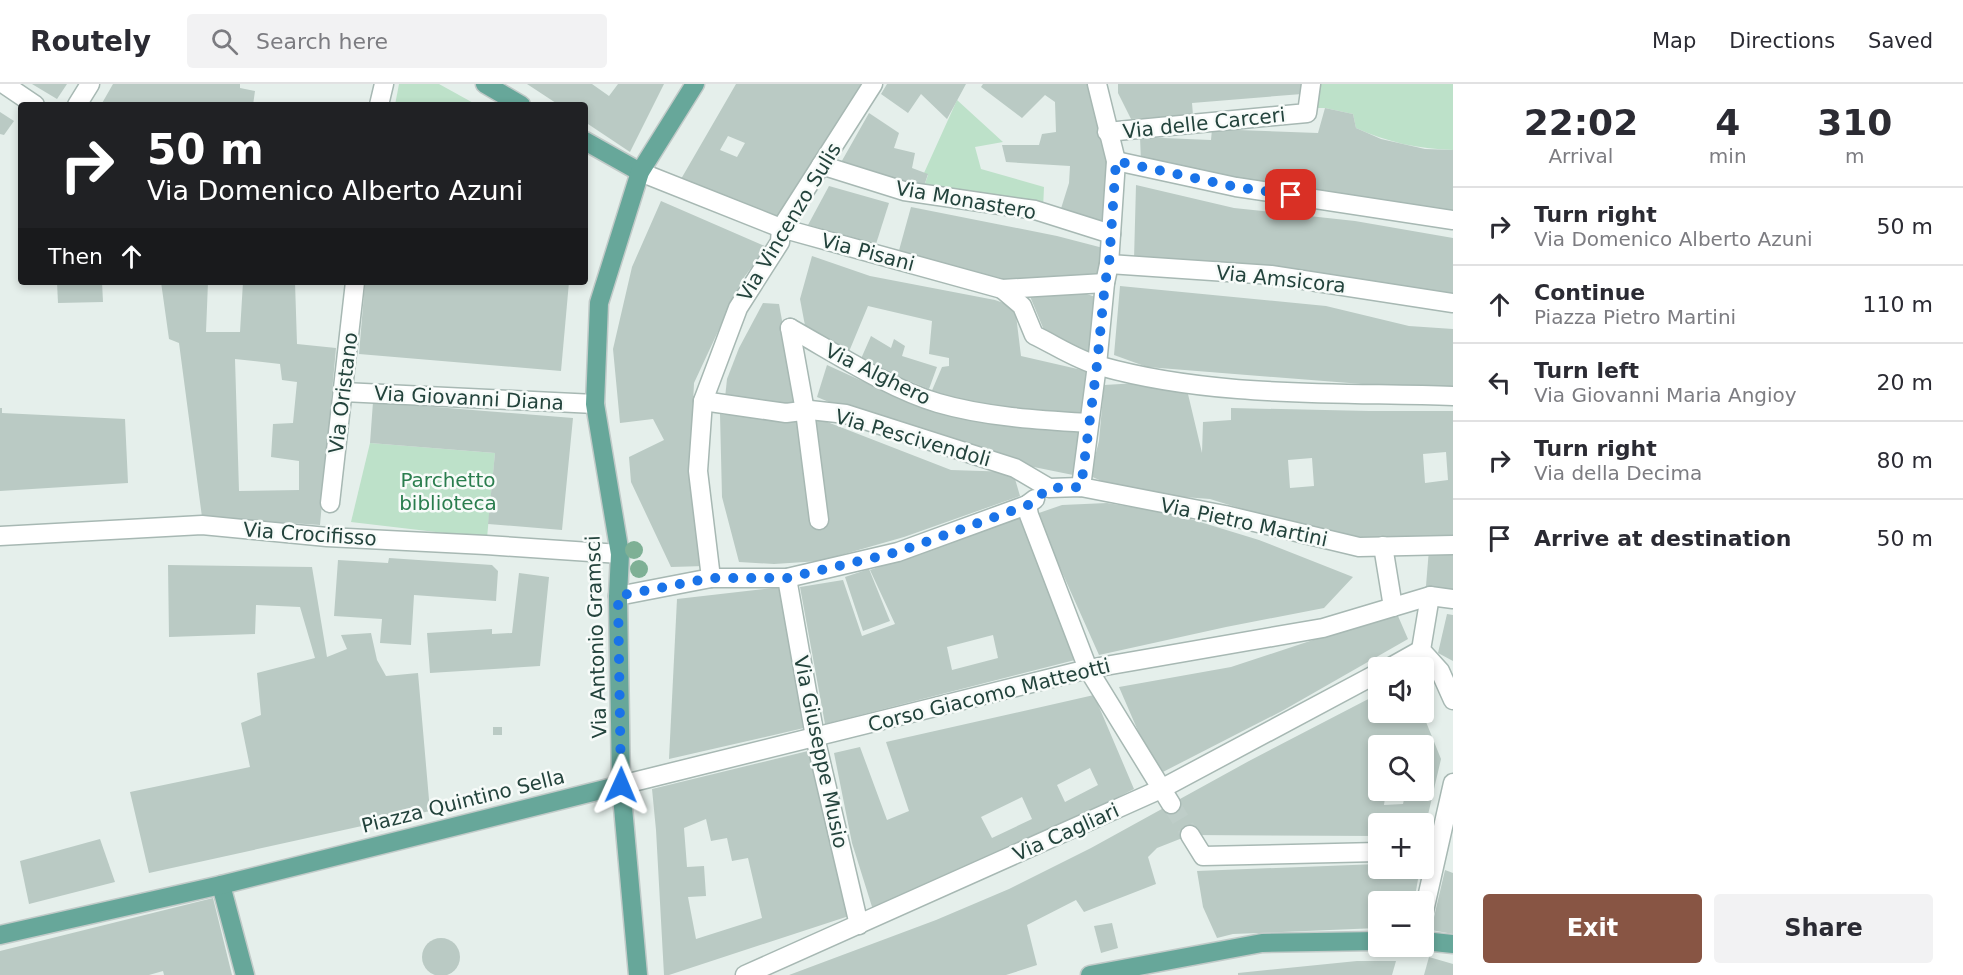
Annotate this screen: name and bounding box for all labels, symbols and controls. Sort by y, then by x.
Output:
search box [187,14,607,68]
text: Routely [30,25,151,58]
icon: search [208,25,241,58]
text: Search here [256,29,388,54]
text: Map [1652,29,1696,53]
text: Directions [1729,29,1835,53]
text: Saved [1868,29,1933,53]
text: 22:02 [1524,102,1638,143]
text: 4 [1715,102,1740,143]
text: 310 [1817,102,1892,143]
street label: Via delle Carceri [1122,103,1286,143]
text: 50 m [147,125,264,174]
icon: right [48,126,126,204]
street label: Via Vincenzo Sulis [732,138,846,306]
text: Arrival [1548,144,1613,168]
text: min [1709,144,1747,168]
text: m [1845,144,1865,168]
pin [1265,169,1316,220]
text: Via Domenico Alberto Azuni [147,175,523,206]
street label: Via Monastero [894,176,1038,224]
icon: arrive [1274,178,1307,211]
text: Turn right [1534,202,1657,227]
icon: right [1483,210,1516,243]
text: 50 m [1877,214,1933,239]
text: Via Domenico Alberto Azuni [1534,227,1813,251]
street label: Via Pisani [819,228,917,276]
icon: ahead [115,240,148,273]
text: Then [48,244,103,269]
street label: Via Amsicora [1215,260,1347,298]
text: Continue [1534,280,1645,305]
icon: ahead [1483,288,1516,321]
text: 110 m [1863,292,1933,317]
text: Piazza Pietro Martini [1534,305,1736,329]
street label: Via Oristano [324,331,362,455]
street label: Via Alghero [821,338,935,410]
text: Turn left [1534,358,1639,383]
icon: left [1483,366,1516,399]
text: 20 m [1877,370,1933,395]
street label: Via Giovanni Diana [373,381,565,415]
text: Via Giovanni Maria Angioy [1534,383,1797,407]
street label: Via Pescivendoli [832,404,994,472]
text: Turn right [1534,436,1657,461]
icon: right [1483,444,1516,477]
text: 80 m [1877,448,1933,473]
text: Via della Decima [1534,461,1702,485]
park label: Parchetto biblioteca [399,468,497,515]
street label: Via Pietro Martini [1158,493,1330,551]
street label: Via Crocifisso [243,517,377,551]
icon: arrive [1483,522,1516,555]
text: Arrive at destination [1534,526,1791,551]
text: 50 m [1877,526,1933,551]
street label: Via Antonio Gramsci [580,535,612,739]
street label: Corso Giacomo Matteotti [865,653,1113,737]
street label: Via Giuseppe Musio [789,654,853,850]
map controls [1368,657,1434,957]
button: sound [1368,657,1434,723]
button: search [1368,735,1434,801]
position arrow [589,753,653,817]
street label: Piazza Quintino Sella [359,764,567,838]
street label: Via Cagliari [1009,798,1123,866]
button: + [1368,813,1434,879]
button: − [1368,891,1434,957]
button: Exit [1483,894,1702,963]
button: Share [1714,894,1933,963]

